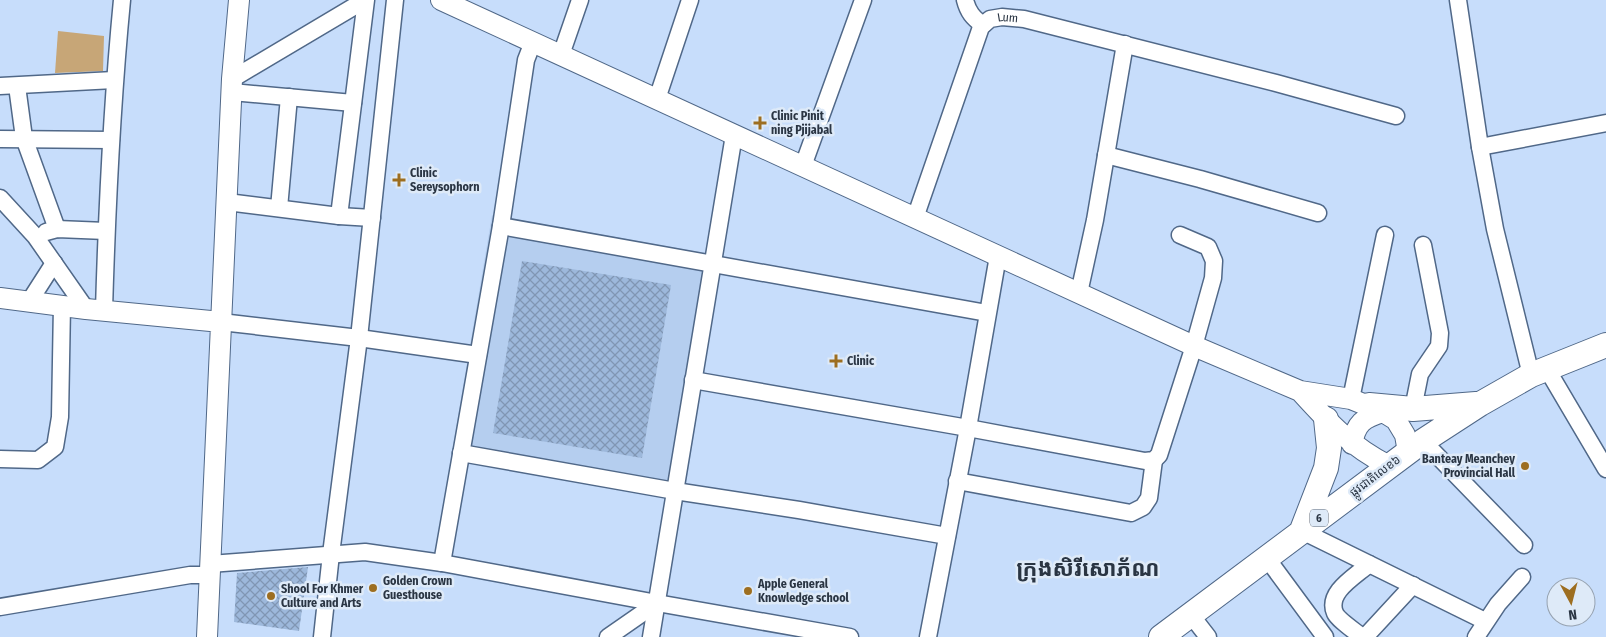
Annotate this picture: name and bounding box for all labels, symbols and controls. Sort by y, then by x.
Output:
street label: Lum [996,10,1019,25]
place label: Clinic Pinit ning Pjijabal [771,109,833,137]
marker: Clinic Pinit ning Pjijabal [753,116,767,130]
place label: Clinic Sereysophorn [410,166,480,194]
marker: Clinic Sereysophorn [392,173,406,187]
marker: Clinic [829,354,843,368]
place label: Clinic [847,354,875,368]
street label: ផ្លូវជាតិលេខ៦ [1347,452,1405,503]
place label: Banteay Meanchey Provincial Hall [1422,452,1516,480]
marker: Banteay Meanchey Provincial Hall [1519,460,1531,472]
road number: 6 [1310,509,1328,526]
district label: ក្រុងសិរីសោភ័ណ [1016,555,1160,583]
place label: Golden Crown Guesthouse [383,574,452,602]
place label: Apple General Knowledge school [757,577,850,605]
north arrow [1546,577,1596,627]
place label: Shool For Khmer Culture and Arts [281,582,364,610]
marker: Golden Crown Guesthouse [367,582,379,594]
marker: Apple General Knowledge school [742,585,754,597]
marker: Shool For Khmer Culture and Arts [265,590,277,602]
text: N [1567,605,1578,623]

